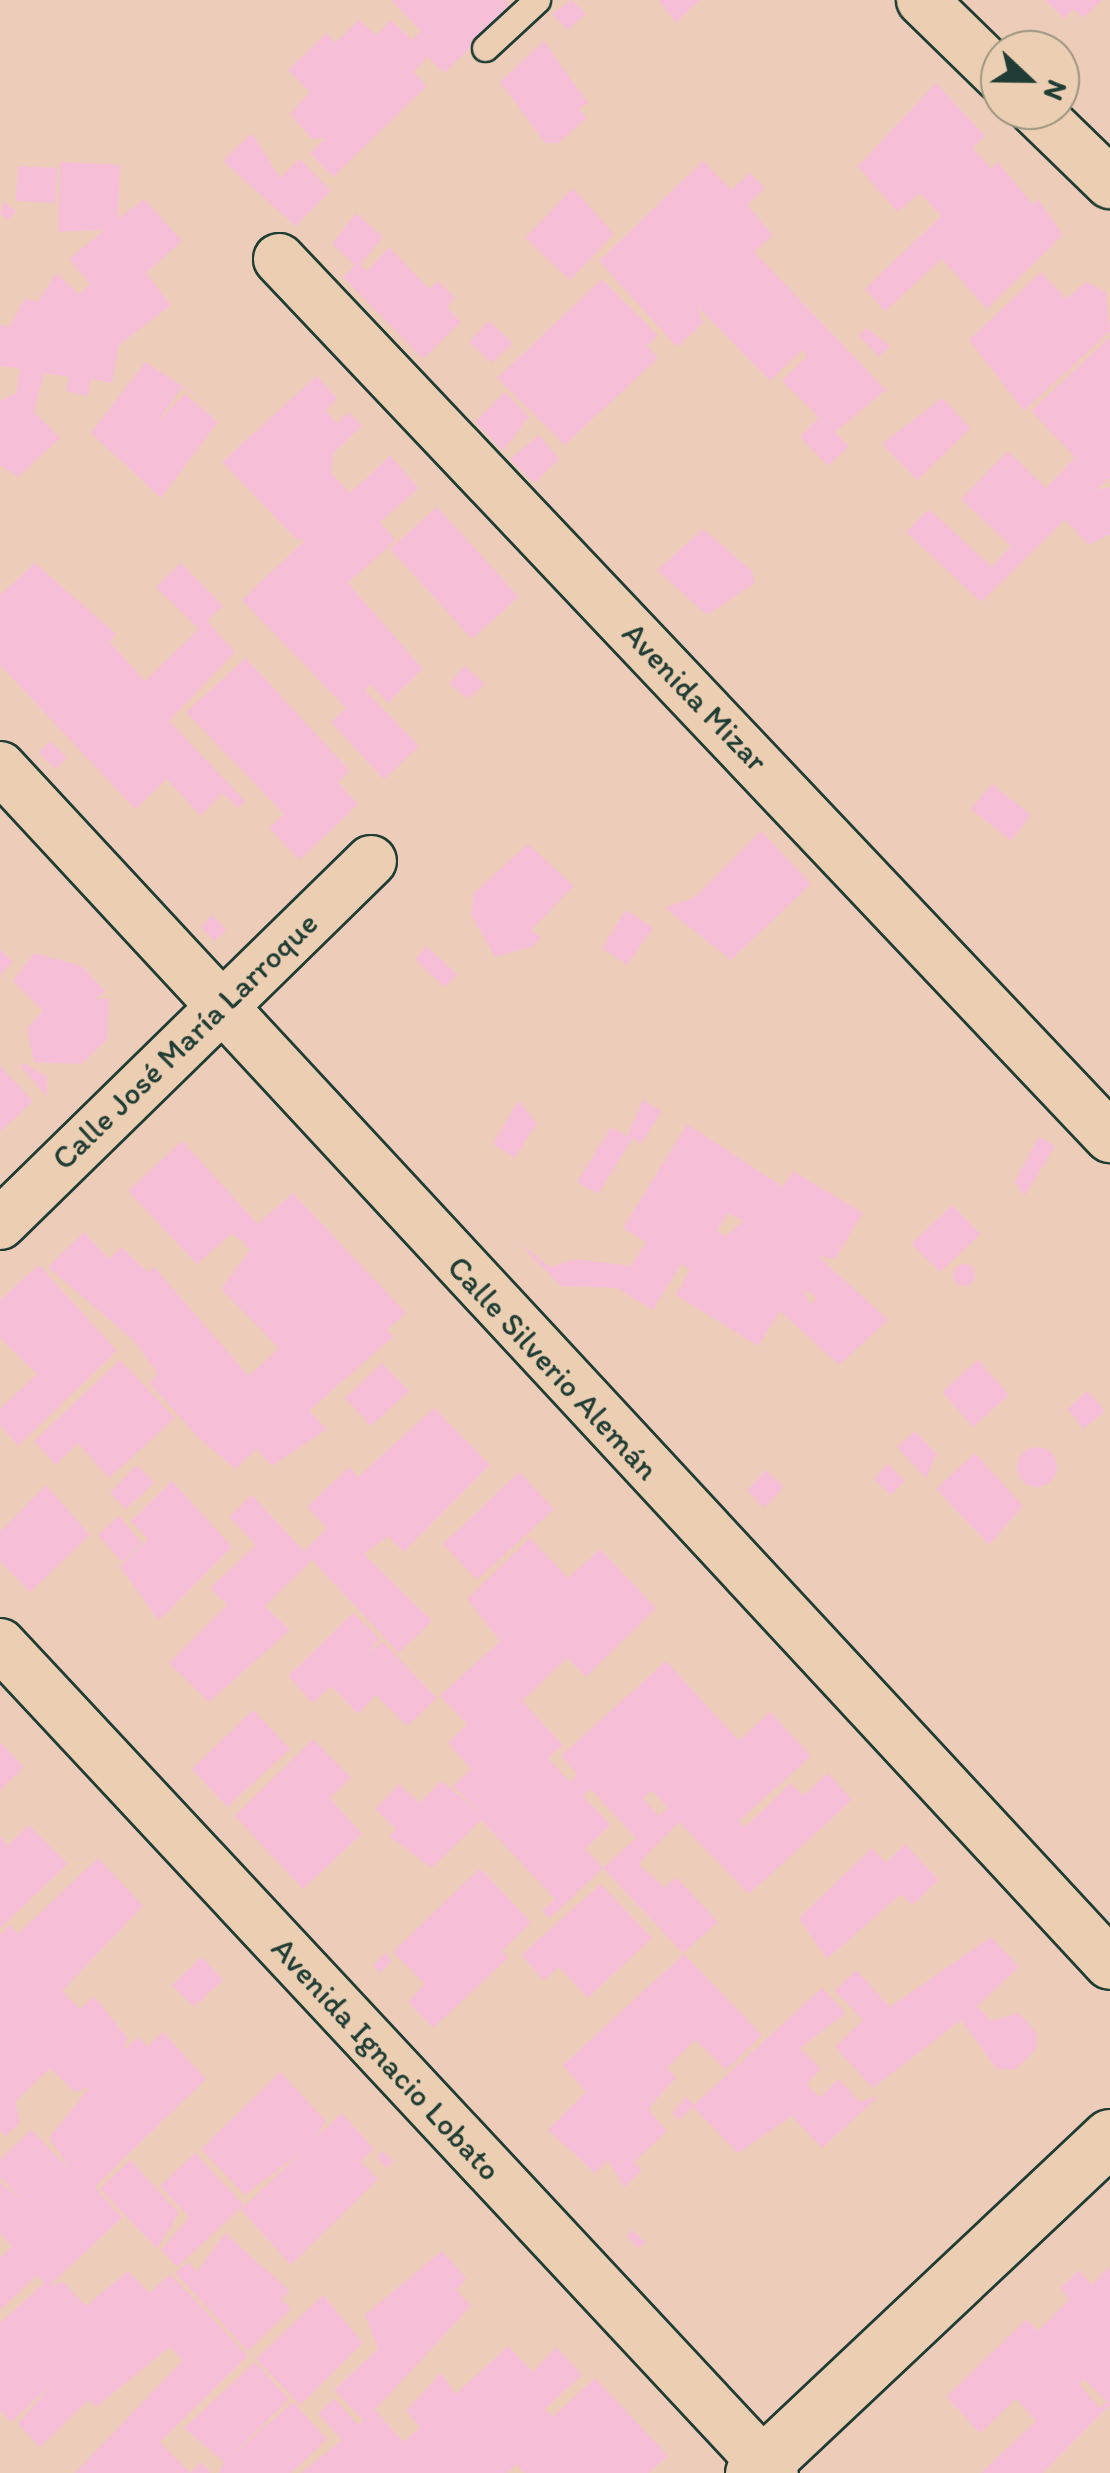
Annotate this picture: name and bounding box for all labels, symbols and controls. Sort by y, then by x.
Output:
north arrow [980,30,1080,130]
text: N [1037,75,1075,106]
street label: Avenida Mizar [614,614,776,780]
street label: Calle José María Larroque [44,904,326,1178]
street label: Calle Silverio Alemán [439,1248,667,1488]
street label: Avenida Ignacio Lobato [263,1929,509,2189]

